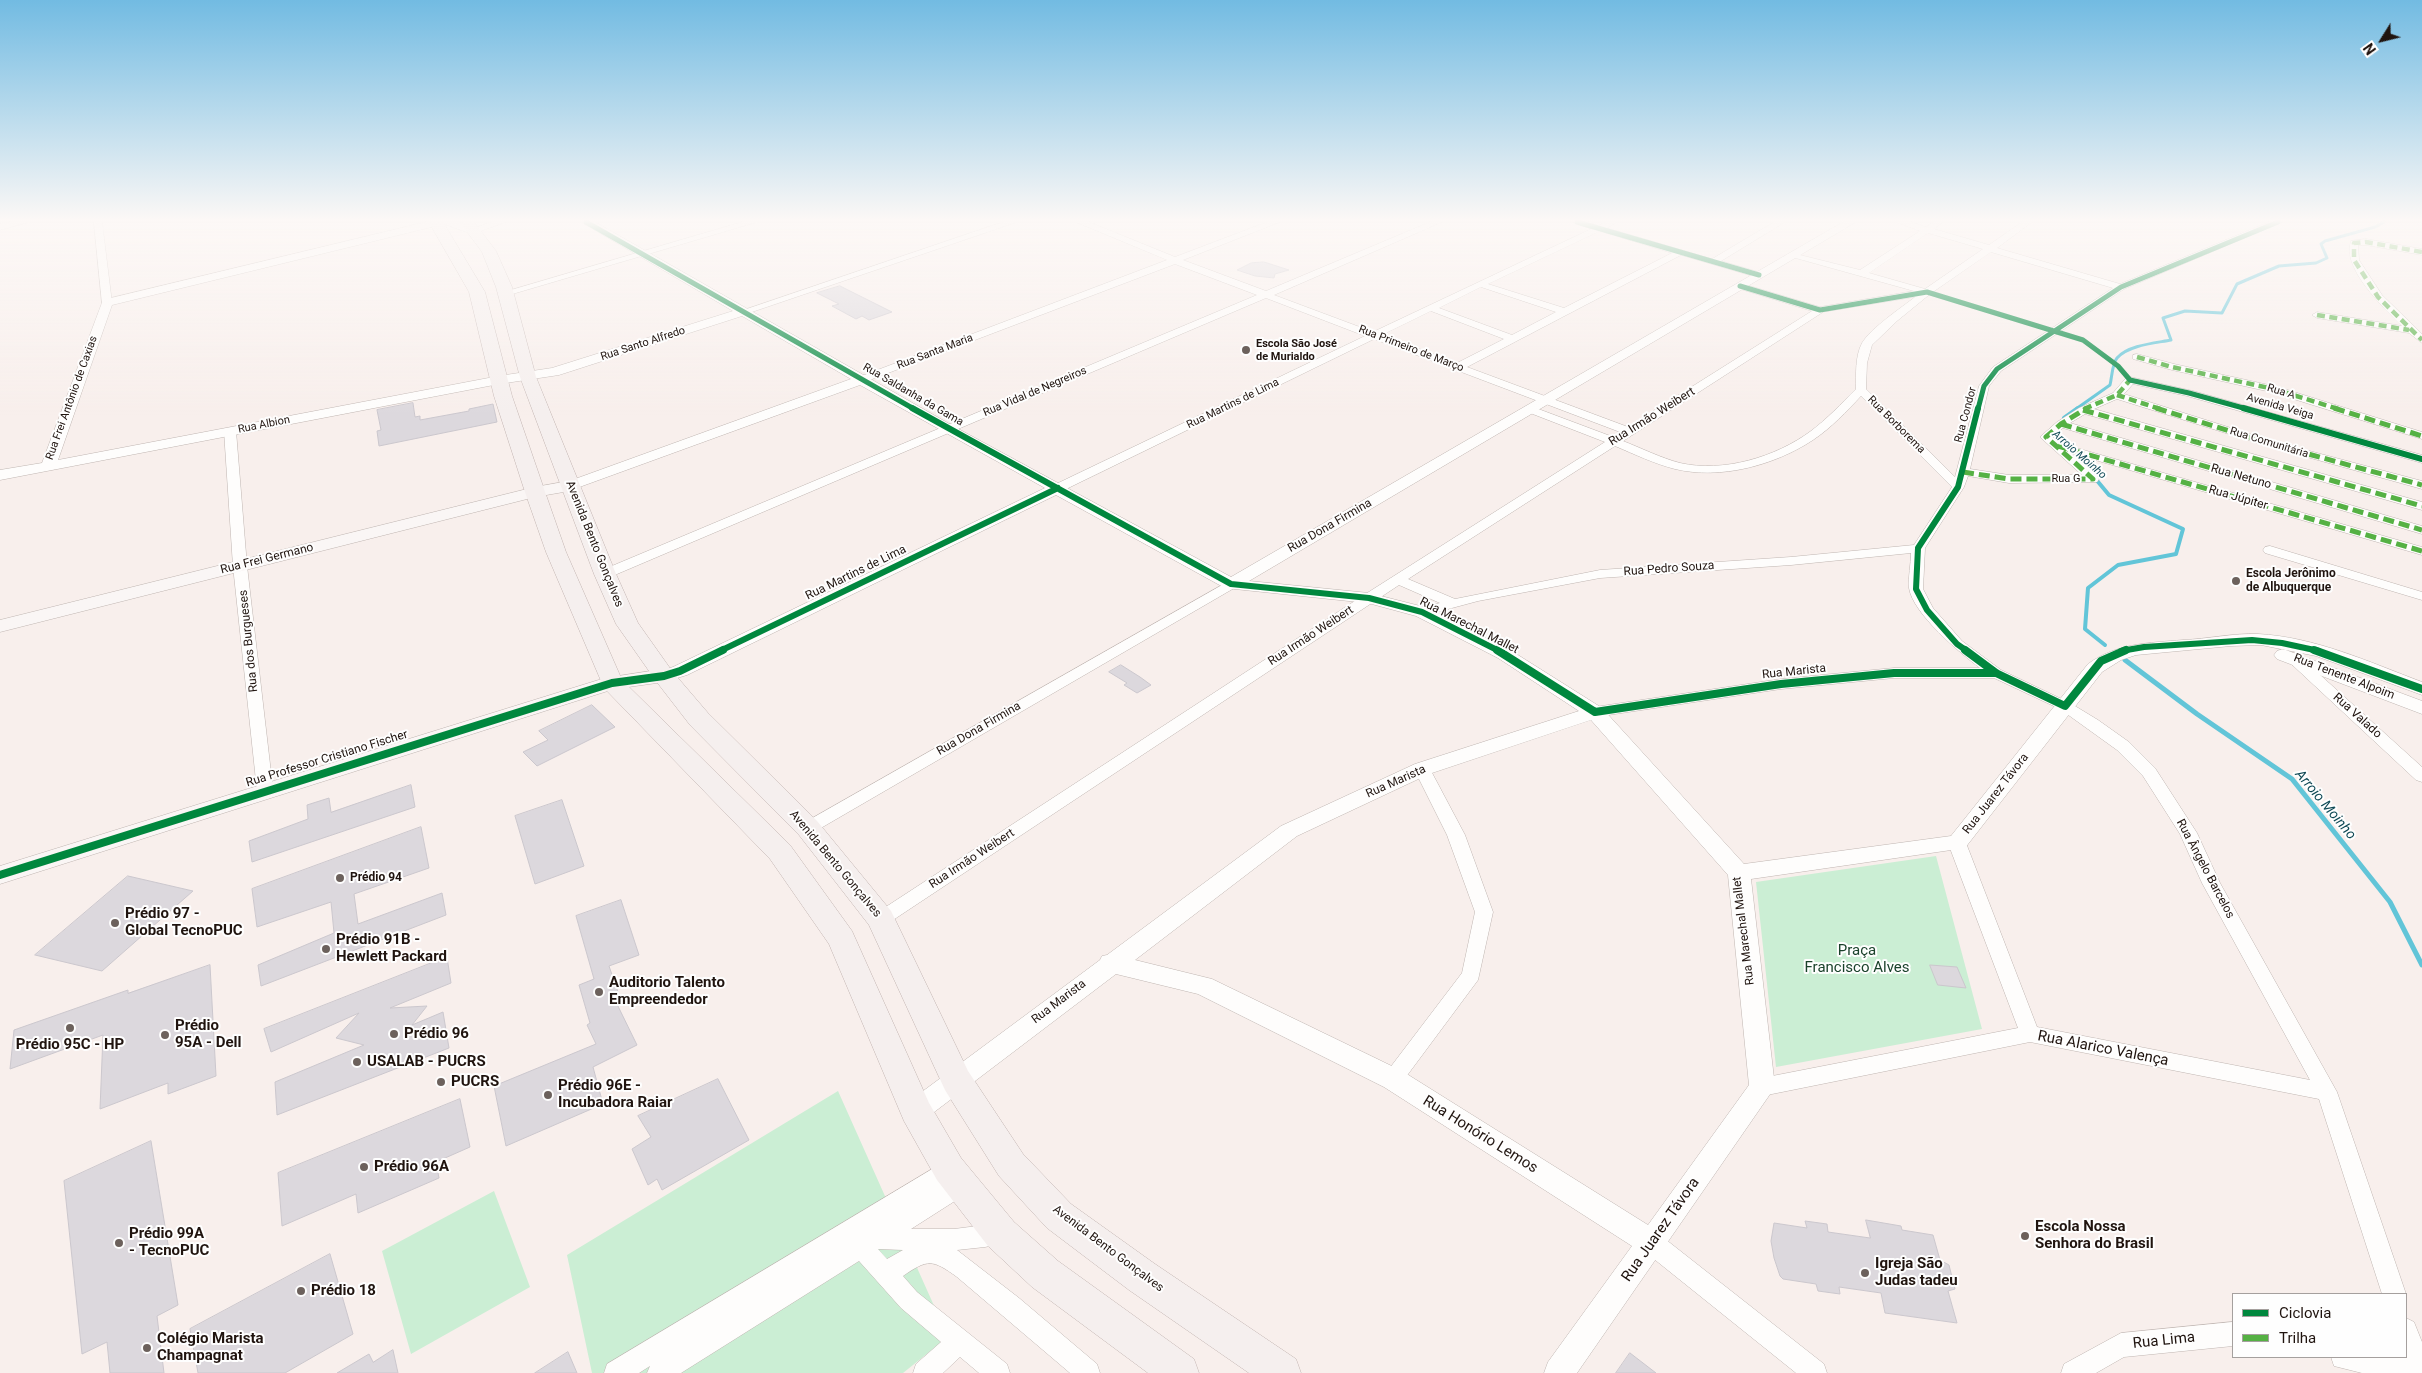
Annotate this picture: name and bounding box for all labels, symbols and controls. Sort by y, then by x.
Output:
north arrow [2357,15,2407,65]
text: N [2360,40,2379,58]
street label: Rua Primeiro de Março [1357,323,1465,375]
street label: Rua Santo Alfredo [599,324,687,364]
street label: Rua Santa Maria [895,331,975,373]
street label: Rua Frei Antônio de Caxias [43,334,101,462]
place label: Escola São José de Murialdo [1256,337,1337,363]
marker: Escola São José de Murialdo [1240,344,1252,356]
street label: Rua Saldanha da Gama [860,361,966,429]
street label: Rua Vidal de Negreiros [981,364,1089,420]
street label: Rua Martins de Lima [1185,376,1281,432]
street label: Rua A [2265,381,2297,403]
street label: Rua Irmão Weibert [1606,385,1698,449]
street label: Rua Condor [1952,386,1980,444]
street label: Avenida Veiga [2245,391,2315,423]
street label: Rua Borborema [1864,393,1928,457]
street label: Rua Albion [237,414,291,436]
street label: Rua Comunitária [2228,425,2310,461]
water label: Arroio Moinho [2049,428,2109,482]
street label: Rua Netuno [2209,461,2273,493]
street label: Rua G [2051,472,2081,486]
street label: Avenida Bento Gonçalves [562,479,626,609]
street label: Rua Júpiter [2207,483,2269,513]
street label: Rua Dona Firmina [1285,496,1375,556]
street label: Rua Frei Germano [219,540,315,578]
street label: Rua Martins de Lima [803,542,909,604]
street label: Rua Pedro Souza [1623,559,1715,579]
place label: Escola Jerônimo de Albuquerque [2246,567,2336,595]
marker: Escola Jerônimo de Albuquerque [2230,575,2242,587]
street label: Rua dos Burgueses [236,589,262,693]
street label: Rua Marechal Mallet [1417,595,1521,657]
street label: Rua Irmão Weibert [1266,603,1356,669]
street label: Rua Tenente Alpoim [2291,651,2397,703]
street label: Rua Marista [1761,661,1827,683]
street label: Rua Valado [2330,690,2384,742]
street label: Rua Dona Firmina [934,699,1024,759]
street label: Rua Professor Cristiano Fischer [244,727,410,791]
street label: Rua Juarez Távora [1960,751,2032,837]
street label: Rua Marista [1364,762,1428,802]
water label: Arroio Moinho [2291,767,2359,843]
street label: Avenida Bento Gonçalves [786,808,884,920]
street label: Rua Ângelo Barcelos [2173,817,2237,921]
street label: Rua Irmão Weibert [927,826,1017,892]
place label: Prédio 94 [350,871,402,885]
marker: Prédio 94 [334,872,346,884]
street label: Rua Marechal Mallet [1730,876,1758,986]
place label: Prédio 97 - Global TecnoPUC [125,905,243,940]
marker: Prédio 97 - Global TecnoPUC [109,917,121,929]
place label: Prédio 91B - Hewlett Packard [336,931,447,966]
park label: Praça Francisco Alves [1804,942,1910,977]
marker: Prédio 91B - Hewlett Packard [320,943,332,955]
place label: Auditorio Talento Empreendedor [609,974,725,1009]
street label: Rua Marista [1029,977,1089,1027]
marker: Auditorio Talento Empreendedor [593,986,605,998]
place label: Prédio 95A - Dell [175,1017,241,1052]
marker: Prédio 95C - HP [64,1022,76,1034]
place label: Prédio 96 [404,1025,469,1043]
street label: Rua Alarico Valença [2036,1027,2170,1071]
marker: Prédio 96 [388,1028,400,1040]
marker: Prédio 95A - Dell [159,1029,171,1041]
place label: Prédio 95C - HP [16,1036,124,1054]
place label: USALAB - PUCRS [367,1053,486,1071]
marker: USALAB - PUCRS [351,1056,363,1068]
place label: PUCRS [451,1073,499,1091]
marker: PUCRS [435,1076,447,1088]
place label: Prédio 96E - Incubadora Raiar [558,1077,673,1112]
marker: Prédio 96E - Incubadora Raiar [542,1089,554,1101]
street label: Rua Honório Lemos [1419,1092,1541,1178]
place label: Prédio 96A [374,1158,449,1176]
marker: Prédio 96A [358,1161,370,1173]
street label: Rua Juarez Távora [1618,1174,1704,1286]
street label: Avenida Bento Gonçalves [1050,1203,1166,1295]
place label: Escola Nossa Senhora do Brasil [2035,1218,2154,1253]
place label: Prédio 99A - TecnoPUC [129,1225,209,1260]
marker: Escola Nossa Senhora do Brasil [2019,1230,2031,1242]
marker: Prédio 99A - TecnoPUC [113,1237,125,1249]
place label: Igreja São Judas tadeu [1875,1255,1958,1290]
marker: Igreja São Judas tadeu [1859,1267,1871,1279]
place label: Prédio 18 [311,1282,376,1300]
marker: Prédio 18 [295,1285,307,1297]
legend [2232,1293,2407,1358]
text: Ciclovia [2279,1304,2331,1322]
street label: Rua Lima [2132,1329,2196,1353]
text: Trilha [2279,1329,2316,1347]
place label: Colégio Marista Champagnat [157,1330,264,1365]
marker: Colégio Marista Champagnat [141,1342,153,1354]

